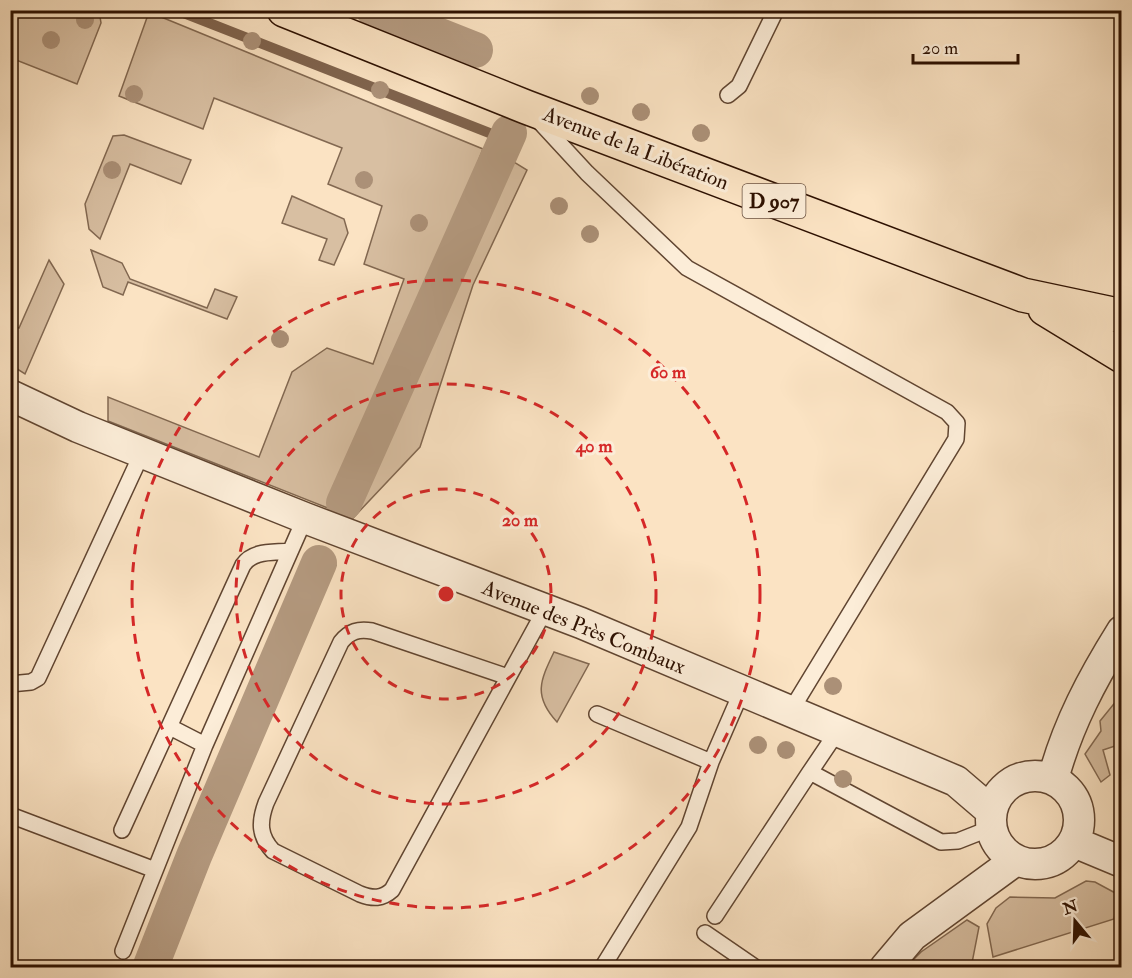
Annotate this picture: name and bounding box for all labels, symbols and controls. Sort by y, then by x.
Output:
scale bar [913,27,1018,65]
text: 20 m [922,37,958,60]
street label: Avenue de la Libération [538,100,733,196]
road number: D 907 [742,184,806,218]
text: 60 m [650,361,687,384]
text: 40 m [575,435,613,458]
text: 20 m [502,509,539,532]
street label: Avenue des Près Combaux [477,574,690,681]
centre of rings [436,584,456,604]
north arrow [1045,891,1105,951]
text: N [1059,896,1081,920]

